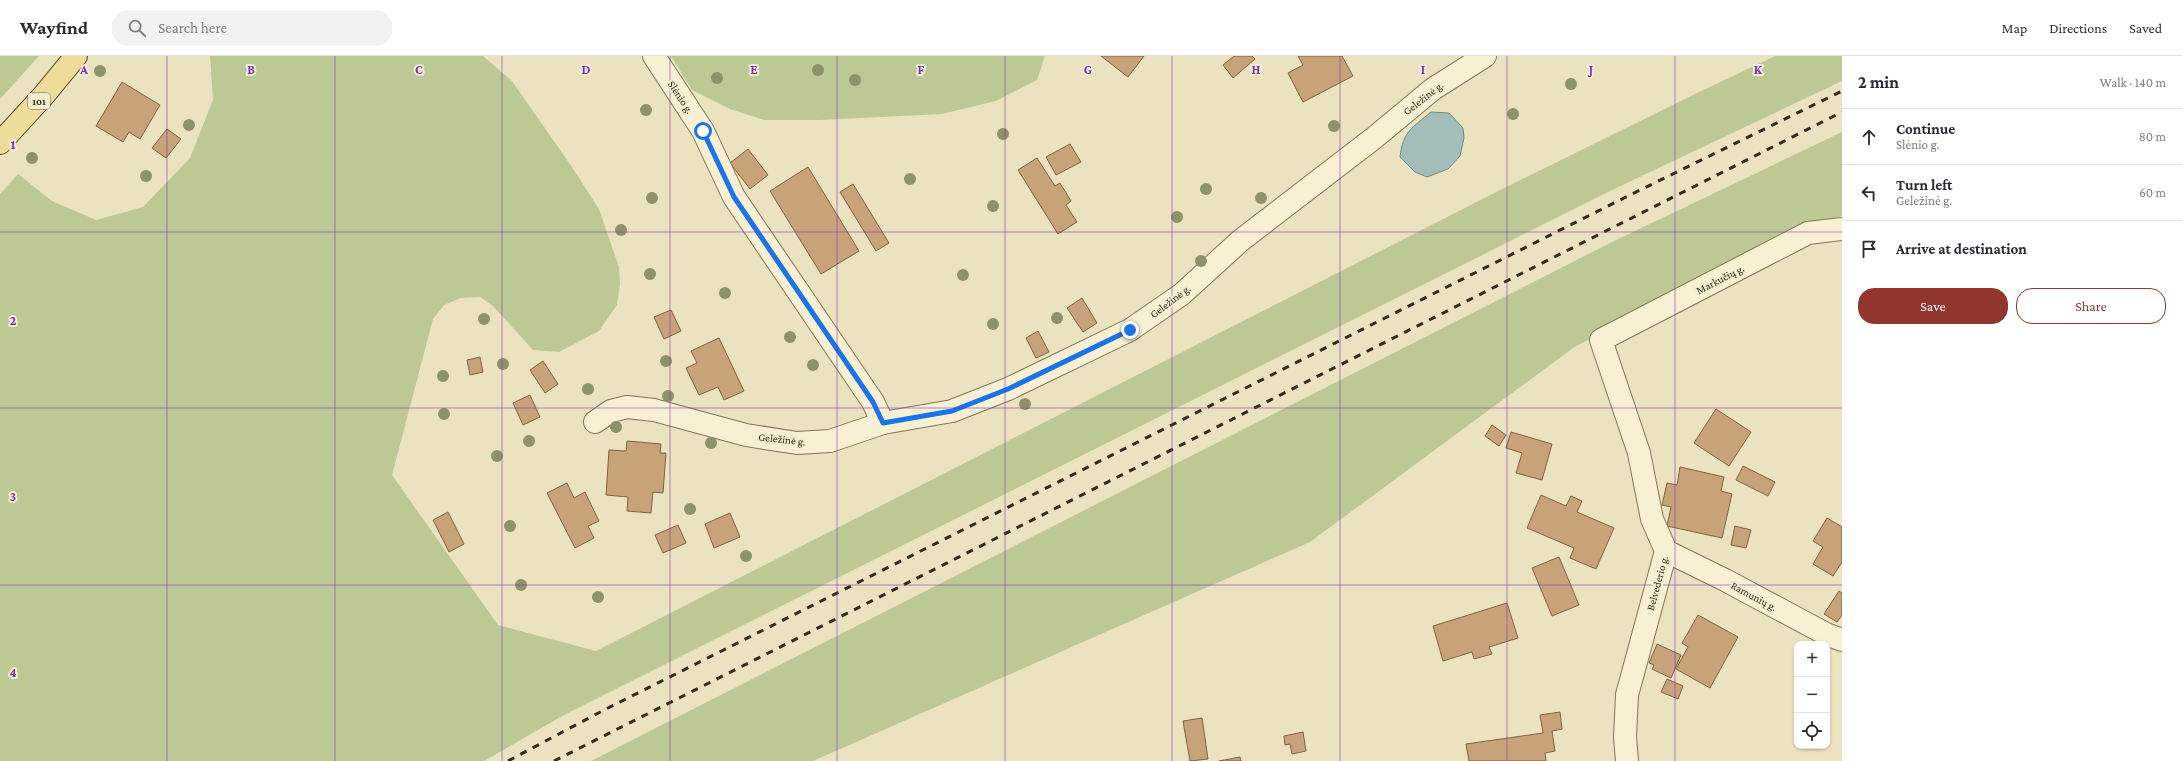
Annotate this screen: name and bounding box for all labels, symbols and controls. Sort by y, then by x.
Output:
search box [112,10,392,46]
text: Wayfind [20,17,88,38]
icon: search [126,17,148,39]
text: Search here [158,20,227,36]
text: Map [2002,20,2027,36]
text: Directions [2049,20,2107,36]
text: Saved [2129,20,2162,36]
text: A [79,62,88,77]
text: B [247,62,255,77]
text: C [415,62,423,77]
text: D [582,62,591,77]
text: E [750,62,758,77]
text: F [918,62,925,77]
text: G [1084,62,1092,77]
text: H [1252,62,1261,77]
text: I [1421,62,1425,77]
text: J [1587,62,1593,77]
text: K [1754,62,1763,77]
text: 2 min [1858,73,1899,92]
text: Walk · 140 m [2100,75,2166,90]
street label: Slėnio g. [665,78,696,116]
street label: Geležinė g. [1401,79,1446,118]
road number: 101 [28,93,50,109]
text: Continue [1896,121,1955,137]
route start [694,122,712,140]
icon: ahead [1858,126,1880,148]
text: 80 m [2139,129,2166,144]
text: 1 [11,137,16,152]
text: Slėnio g. [1896,137,1940,152]
text: Turn left [1896,177,1952,193]
icon: left [1858,182,1880,204]
text: 60 m [2139,185,2166,200]
text: Geležinė g. [1896,193,1952,208]
icon: arrive [1858,238,1880,260]
text: Arrive at destination [1896,241,2027,257]
street label: Markučių g. [1694,262,1746,297]
street label: Geležinė g. [1147,282,1193,321]
button: Save [1858,288,2008,324]
button: Share [2016,288,2166,324]
text: 2 [10,313,17,328]
route end [1121,321,1139,339]
street label: Geležinė g. [758,431,806,448]
text: 3 [10,489,16,504]
street label: Belvederio g. [1644,554,1671,612]
street label: Ramunių g. [1729,579,1779,614]
map controls [1794,641,1830,749]
button: + [1794,641,1830,677]
text: 4 [9,665,17,680]
button: − [1794,677,1830,713]
button: locate [1794,713,1830,749]

